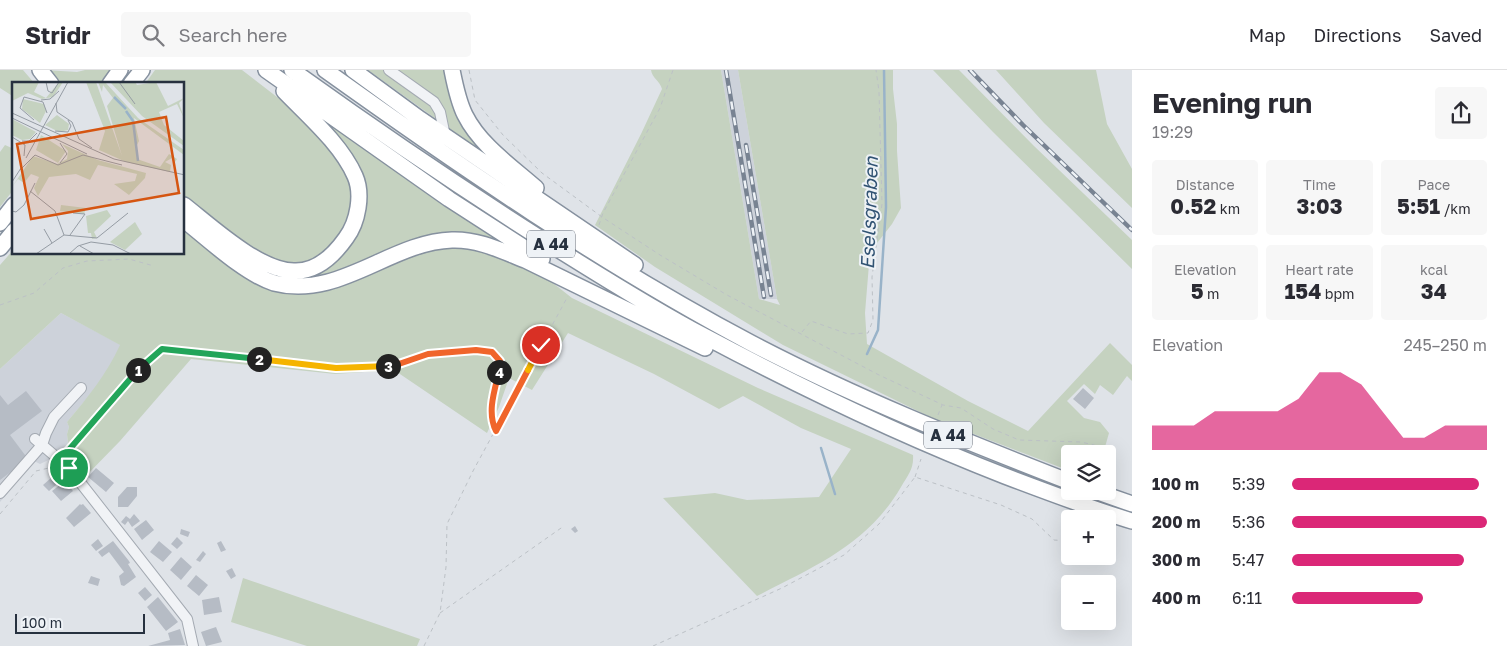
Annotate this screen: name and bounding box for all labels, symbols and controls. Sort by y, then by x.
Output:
search box [121,12,471,57]
text: Stridr [25,20,91,49]
icon: search [139,21,167,49]
text: Search here [179,23,287,46]
text: Map [1249,24,1285,46]
text: Directions [1313,24,1401,46]
text: Saved [1429,24,1482,46]
inset map [12,82,185,255]
text: Evening run [1152,86,1312,119]
button: share [1435,87,1487,139]
text: 19:29 [1152,122,1193,142]
water label: Eselsgraben [855,155,882,270]
text: Distance [1176,176,1235,193]
text: Time [1303,176,1336,193]
text: Pace [1417,176,1450,193]
text: 0.52 [1170,193,1216,219]
text: 3:03 [1296,193,1342,219]
text: 5:51 [1397,193,1440,219]
text: km [1216,200,1240,217]
text: /km [1440,200,1471,217]
road number: A 44 [527,230,575,258]
text: Elevation [1174,261,1236,278]
text: Heart rate [1285,261,1354,278]
text: kcal [1420,261,1448,278]
text: 5 [1191,278,1204,304]
text: 154 [1285,278,1321,304]
text: 34 [1421,278,1447,304]
text: m [1204,285,1220,302]
text: bpm [1321,285,1354,302]
pin [520,324,562,366]
icon: check [527,331,555,359]
text: Elevation [1152,335,1223,355]
text: 245–250 m [1404,335,1487,355]
pin: 2 [246,346,272,372]
text: 2 [255,351,264,368]
pin: 3 [376,354,400,378]
pin: 1 [126,358,150,382]
text: 3 [384,358,393,375]
pin: 4 [486,360,512,384]
text: 1 [135,362,142,379]
text: 4 [495,364,504,381]
road number: A 44 [924,422,972,448]
map controls [1061,445,1116,630]
button: layers [1061,445,1116,500]
pin [48,447,90,489]
icon: arrive [55,454,83,482]
text: 100 m [1152,474,1199,494]
text: 5:39 [1232,474,1265,494]
button: + [1061,510,1116,565]
text: 200 m [1152,512,1201,532]
text: 5:36 [1232,512,1265,532]
text: 300 m [1152,550,1201,570]
text: 5:47 [1232,550,1264,570]
button: − [1061,575,1116,630]
text: 400 m [1152,588,1201,608]
text: 6:11 [1232,588,1262,608]
scale bar [15,611,145,634]
text: 100 m [22,614,62,631]

